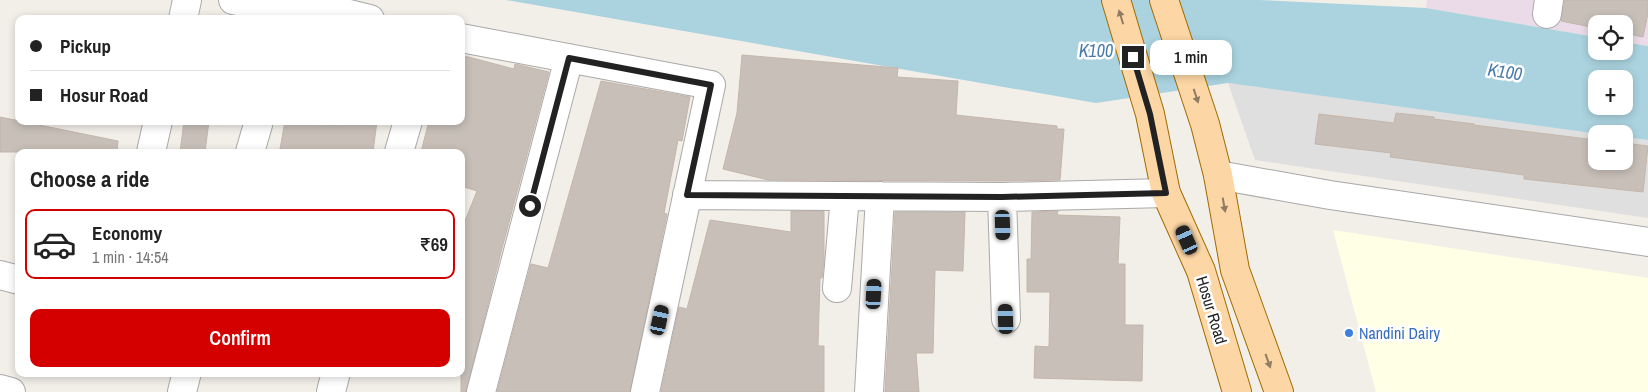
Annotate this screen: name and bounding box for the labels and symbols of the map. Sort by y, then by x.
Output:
one-way arrow [1117,9,1125,24]
water label: K100 [1079,38,1113,63]
callout: 1 min [1150,40,1233,74]
route end [1122,46,1144,68]
water label: K100 [1486,57,1524,86]
one-way arrow [1192,89,1200,104]
route start [519,195,541,217]
one-way arrow [1220,198,1228,214]
car [994,210,1011,240]
car [1174,223,1199,257]
street label: Hosur Road [1191,273,1233,347]
car [865,279,882,309]
car [649,304,670,336]
car [997,304,1014,334]
place label: Nandini Dairy [1359,322,1440,344]
marker: Nandini Dairy [1343,327,1355,339]
one-way arrow [1265,354,1272,369]

